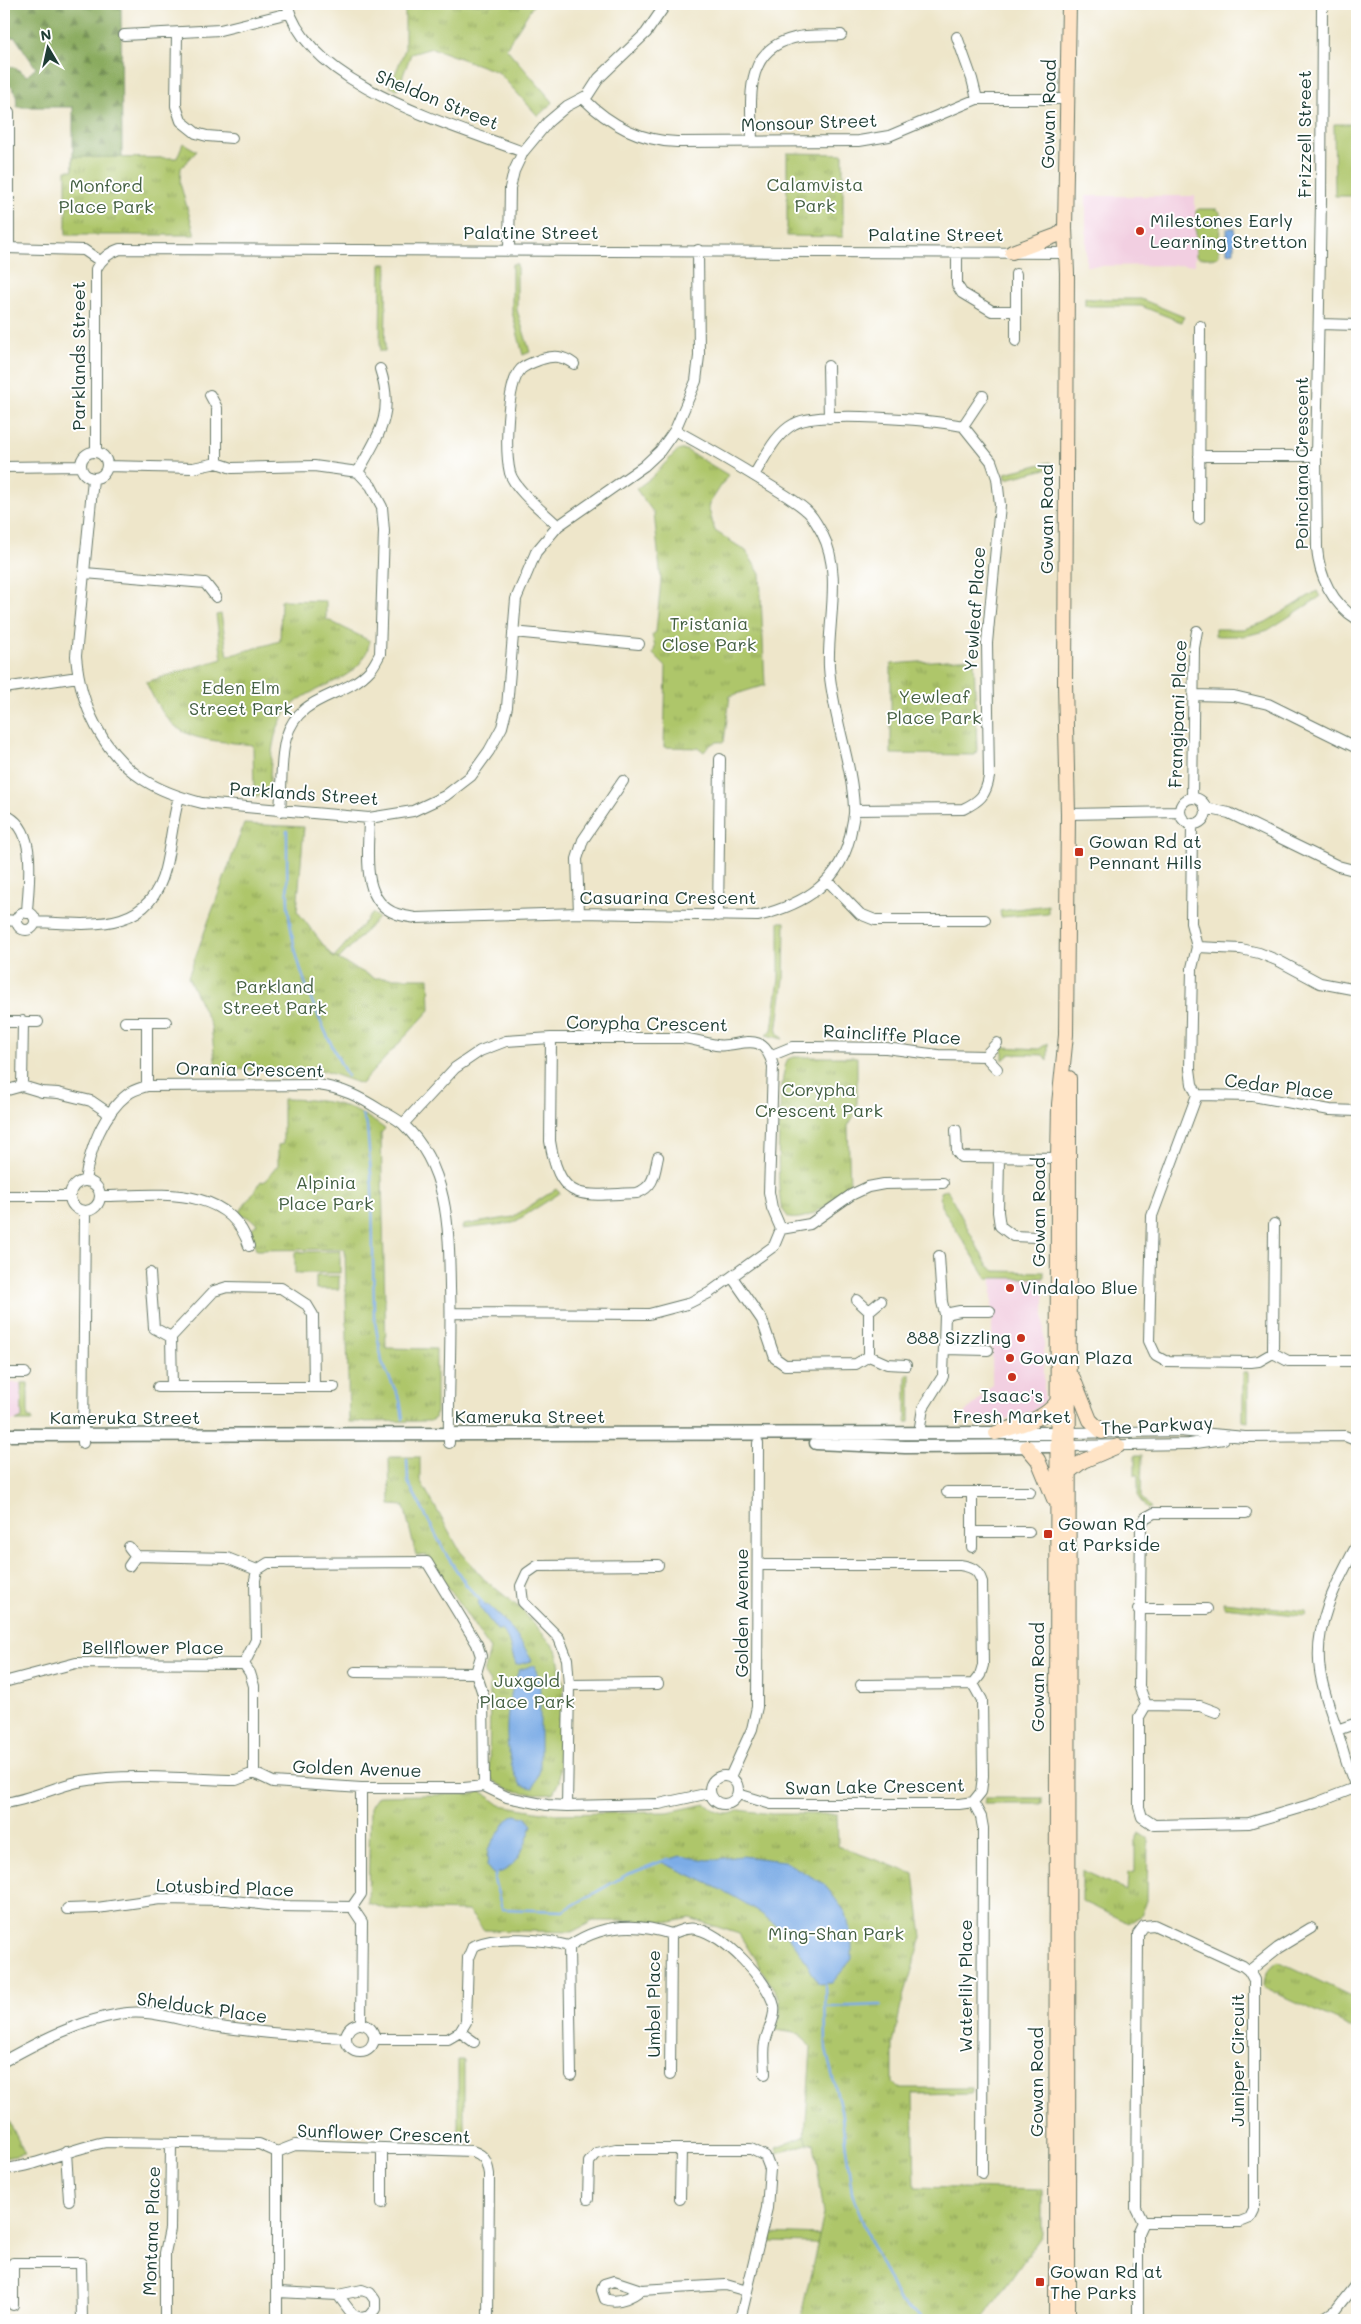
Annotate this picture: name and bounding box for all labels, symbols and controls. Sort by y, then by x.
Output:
north arrow [22,22,72,72]
text: N [39,24,53,45]
street label: Gowan Road [1035,59,1061,169]
street label: Sheldon Street [372,63,503,135]
street label: Frizzell Street [1292,70,1316,198]
street label: Monsour Street [740,108,878,136]
park label: Calamvista Park [766,172,864,217]
park label: Monford Place Park [58,173,154,218]
place label: Milestones Early Learning Stretton [1150,208,1307,253]
street label: Palatine Street [463,220,599,244]
street label: Palatine Street [868,222,1004,246]
marker: Milestones Early Learning Stretton [1134,225,1146,237]
street label: Parklands Street [66,281,90,431]
street label: Poinciana Crescent [1289,377,1313,549]
street label: Gowan Road [1034,464,1058,574]
street label: Yewleaf Place [958,546,990,672]
park label: Tristania Close Park [662,611,756,656]
street label: Frangipani Place [1162,639,1192,788]
park label: Eden Elm Street Park [189,675,293,720]
park label: Yewleaf Place Park [886,684,982,729]
street label: Parklands Street [229,776,380,810]
place label: Gowan Rd at Pennant Hills [1089,829,1202,874]
marker: Gowan Rd at Pennant Hills [1073,846,1085,858]
street label: Casuarina Crescent [580,885,756,909]
park label: Parkland Street Park [223,974,327,1019]
street label: Corypha Crescent [566,1010,728,1036]
street label: Raincliffe Place [822,1018,962,1050]
street label: Orania Crescent [176,1056,324,1082]
street label: Cedar Place [1223,1067,1335,1105]
park label: Corypha Crescent Park [755,1077,883,1122]
street label: Gowan Road [1026,1157,1050,1267]
park label: Alpinia Place Park [278,1170,374,1215]
place label: Vindaloo Blue [1020,1275,1138,1299]
marker: Vindaloo Blue [1004,1282,1016,1294]
place label: 888 Sizzling [906,1325,1011,1349]
marker: 888 Sizzling [1015,1332,1027,1344]
place label: Gowan Plaza [1020,1345,1133,1369]
marker: Gowan Plaza [1004,1352,1016,1364]
marker: Isaac's Fresh Market [1006,1371,1018,1383]
place label: Isaac's Fresh Market [953,1383,1071,1428]
street label: Kameruka Street [455,1404,605,1428]
street label: Kameruka Street [50,1405,200,1429]
street label: The Parkway [1100,1410,1214,1440]
place label: Gowan Rd at Parkside [1058,1511,1161,1556]
marker: Gowan Rd at Parkside [1042,1528,1054,1540]
street label: Golden Avenue [729,1548,753,1678]
street label: Gowan Road [1025,1622,1049,1732]
street label: Bellflower Place [82,1635,224,1659]
park label: Juxgold Place Park [479,1668,575,1713]
street label: Golden Avenue [292,1754,422,1782]
street label: Swan Lake Crescent [785,1772,965,1800]
street label: Lotusbird Place [156,1873,295,1901]
street label: Waterlily Place [953,1919,977,2053]
park label: Ming-Shan Park [768,1921,904,1945]
street label: Umbel Place [641,1950,665,2058]
street label: Shelduck Place [135,1986,269,2028]
street label: Juniper Circuit [1225,1993,1249,2127]
street label: Gowan Road [1024,2027,1048,2137]
street label: Sunflower Crescent [297,2118,471,2148]
street label: Montana Place [137,2166,165,2296]
place label: Gowan Rd at The Parks [1050,2259,1163,2304]
marker: Gowan Rd at The Parks [1034,2276,1046,2288]

